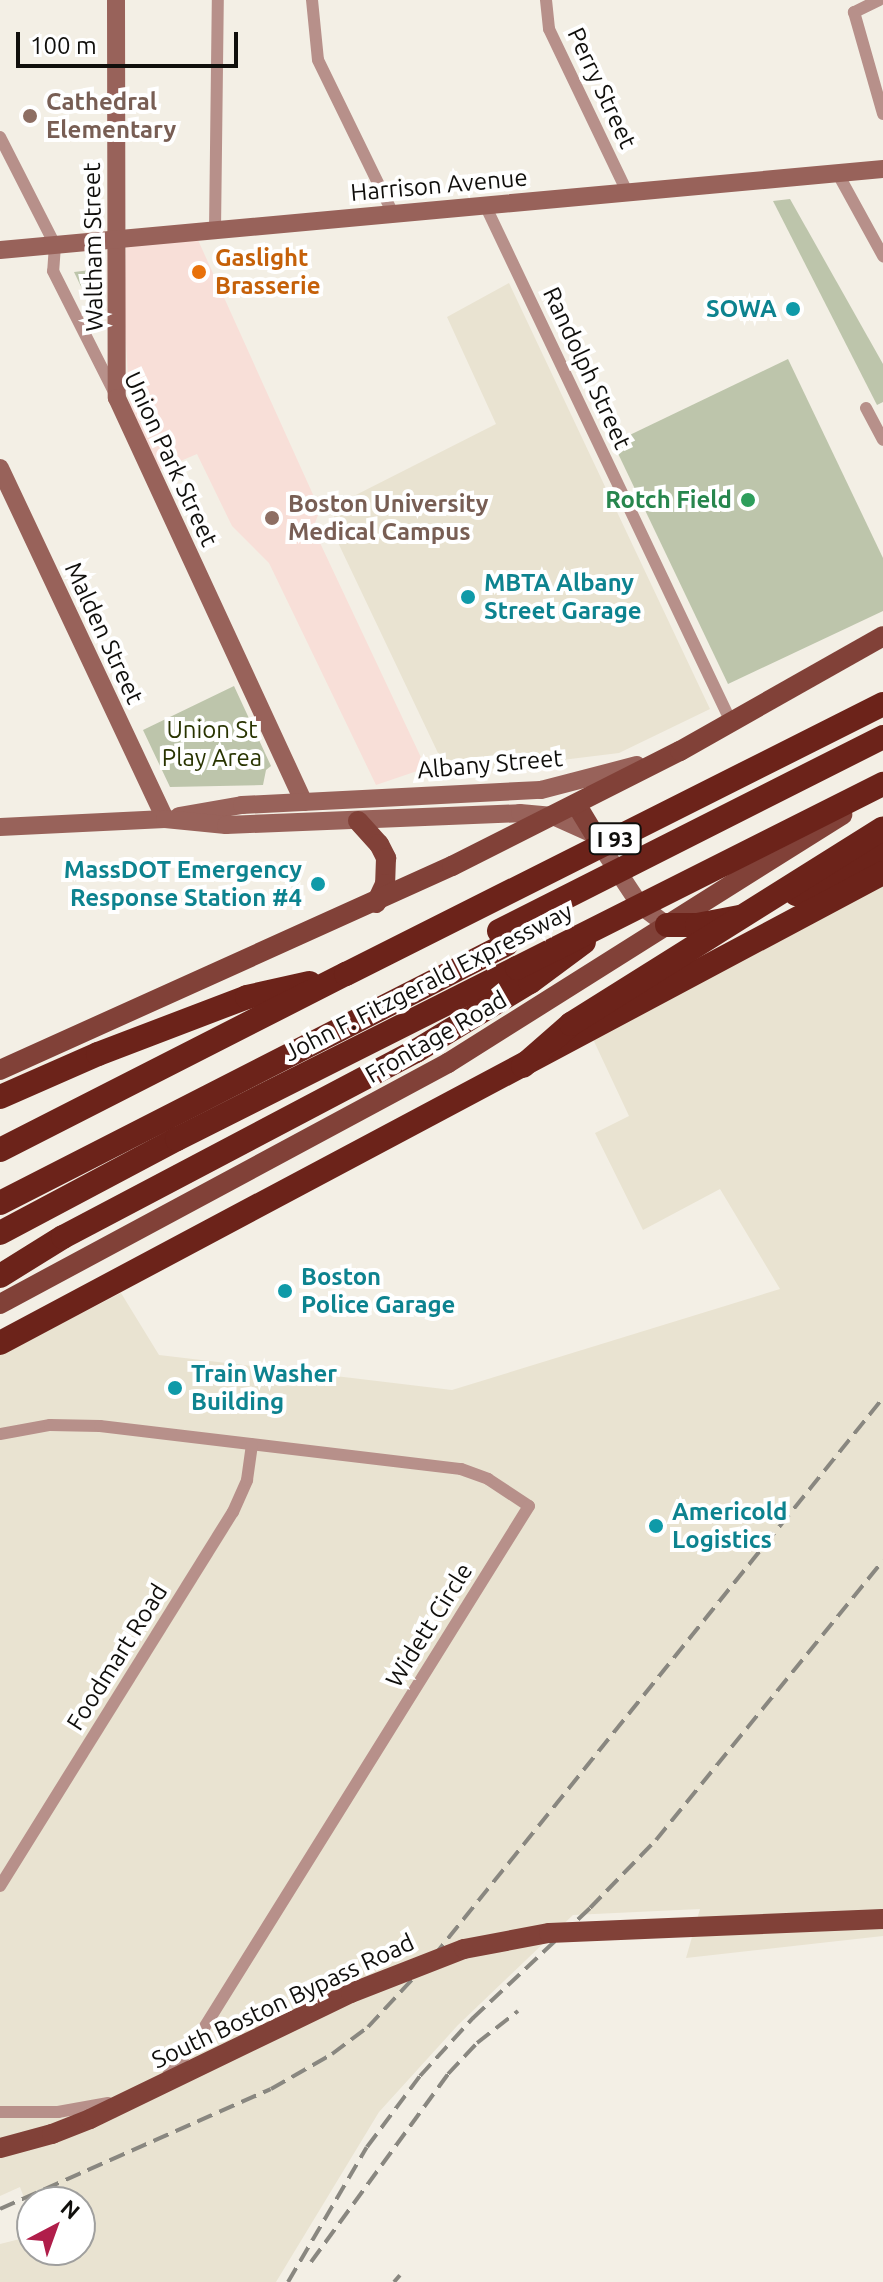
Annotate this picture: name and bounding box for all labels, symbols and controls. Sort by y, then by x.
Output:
scale bar [20,16,242,66]
street label: Perry Street [561,23,643,153]
text: 100 m [30,32,97,59]
place label: Cathedral Elementary [46,88,176,144]
marker: Cathedral Elementary [21,107,39,125]
street label: Waltham Street [77,162,109,332]
street label: Harrison Avenue [349,163,529,207]
place label: Gaslight Brasserie [215,244,320,300]
marker: Gaslight Brasserie [190,263,208,281]
street label: Randolph Street [537,282,637,454]
place label: SOWA [706,295,777,323]
marker: SOWA [784,300,802,318]
street label: Union Park Street [118,367,224,551]
place label: Rotch Field [605,486,732,514]
place label: Boston University Medical Campus [288,490,489,546]
marker: Rotch Field [739,491,757,509]
marker: Boston University Medical Campus [263,509,281,527]
street label: Malden Street [59,558,149,708]
place label: MBTA Albany Street Garage [484,569,642,625]
marker: MBTA Albany Street Garage [459,588,477,606]
park label: Union St Play Area [162,716,262,772]
street label: Albany Street [416,743,564,785]
road number: I 93 [587,821,643,857]
place label: MassDOT Emergency Response Station #4 [64,856,302,912]
marker: MassDOT Emergency Response Station #4 [309,875,327,893]
street label: John F. Fitzgerald Expressway [279,897,577,1067]
street label: Frontage Road [360,985,512,1089]
place label: Boston Police Garage [301,1263,455,1319]
marker: Boston Police Garage [276,1282,294,1300]
place label: Train Washer Building [191,1360,337,1416]
marker: Train Washer Building [166,1379,184,1397]
place label: Americold Logistics [672,1498,787,1554]
marker: Americold Logistics [647,1517,665,1535]
street label: Widett Circle [380,1558,478,1692]
street label: Foodmart Road [61,1579,173,1735]
street label: South Boston Bypass Road [147,1927,419,2075]
north arrow [16,2186,96,2266]
text: N [56,2194,85,2224]

